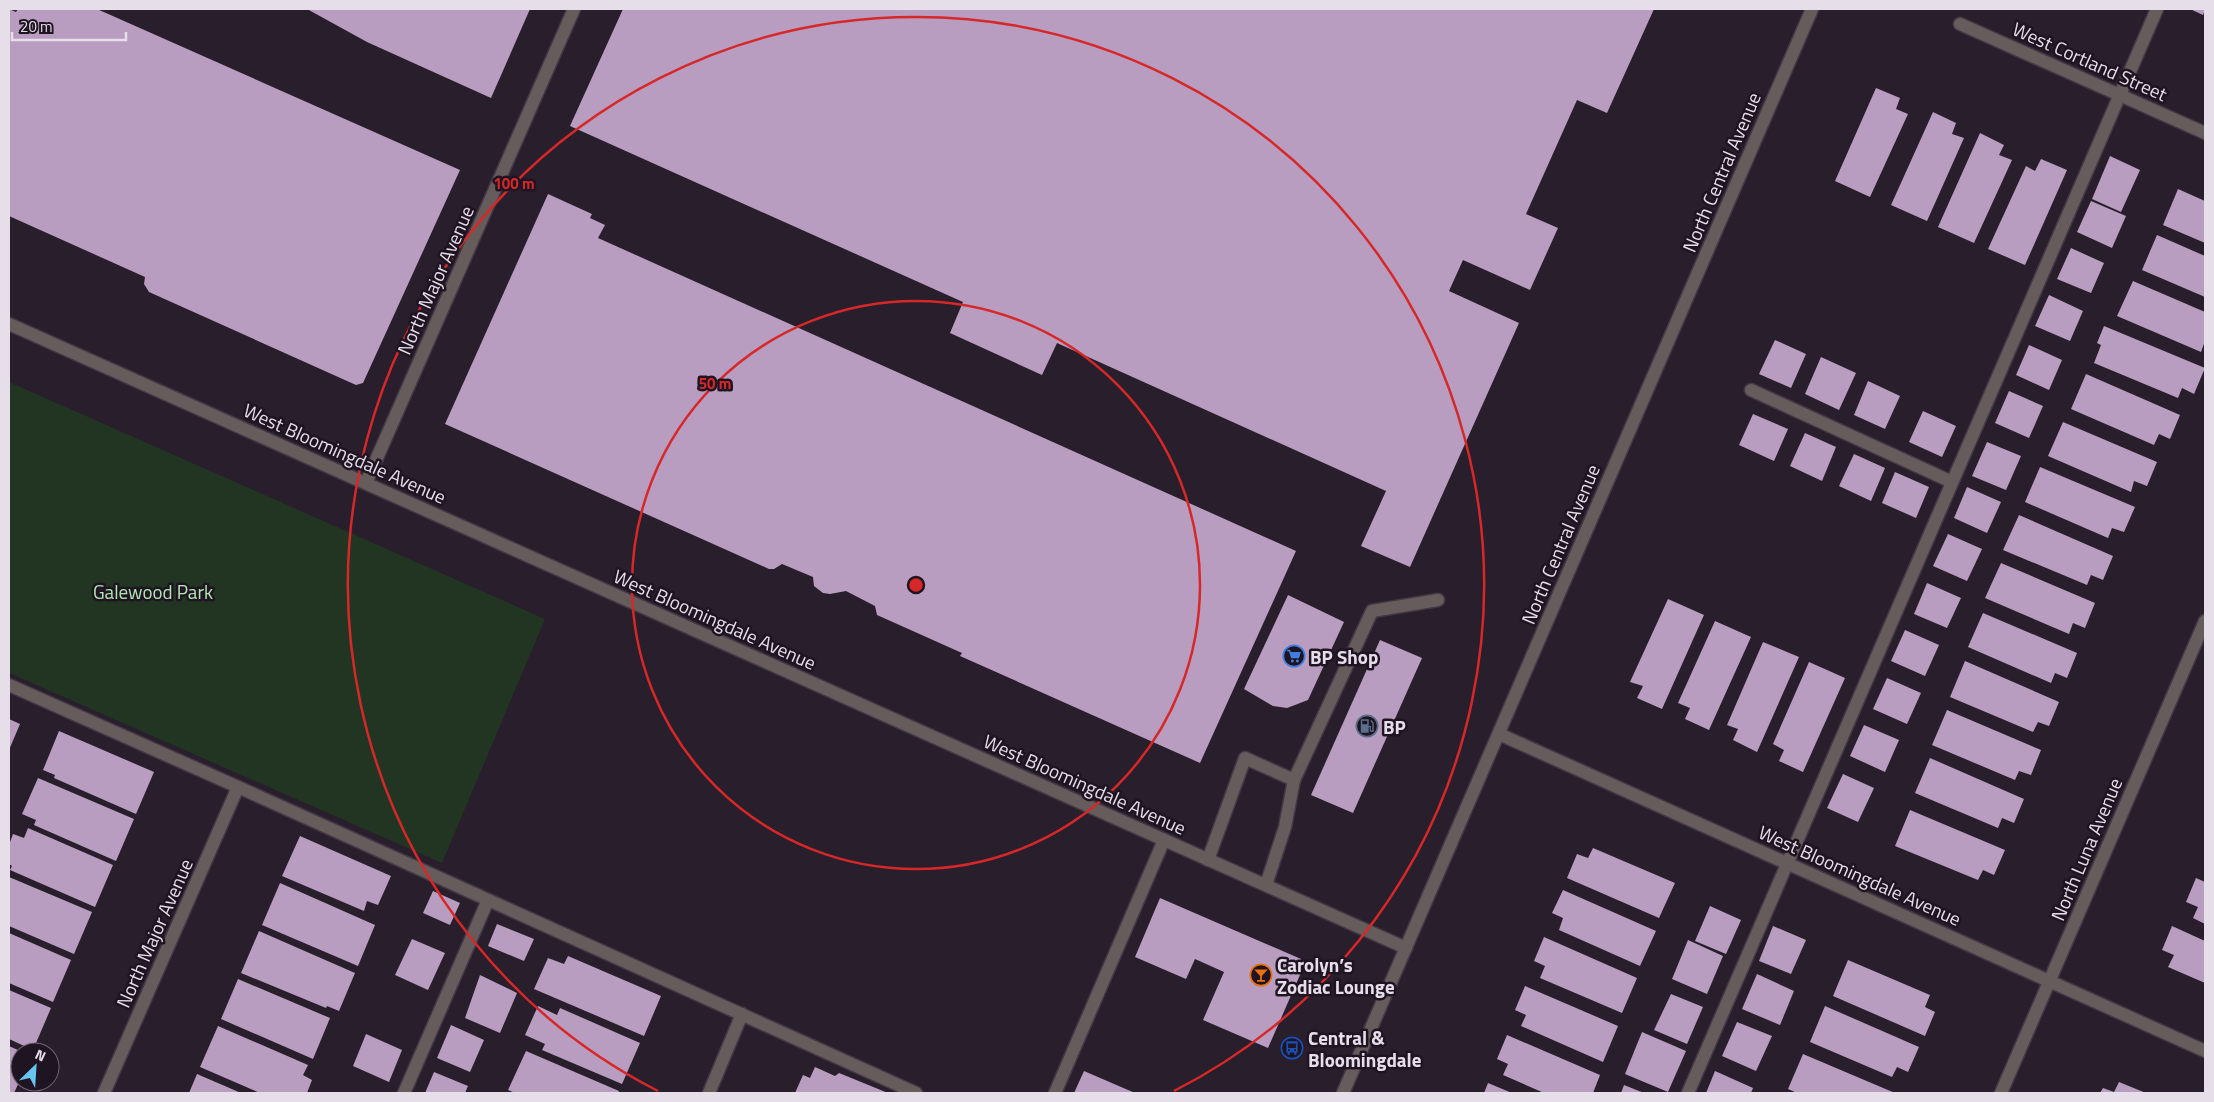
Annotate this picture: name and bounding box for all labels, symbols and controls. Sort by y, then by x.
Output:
scale bar [12,10,126,42]
street label: West Cortland Street [2008,14,2172,108]
text: 20 m [20,15,53,38]
street label: North Central Avenue [1674,88,1768,256]
text: 100 m [493,172,535,195]
street label: North Major Avenue [389,201,481,359]
text: 50 m [699,372,731,395]
street label: West Bloomingdale Avenue [239,395,451,511]
street label: North Central Avenue [1513,460,1607,628]
street label: West Bloomingdale Avenue [609,561,821,677]
centre of rings [907,576,925,594]
park label: Galewood Park [93,577,213,606]
place label: BP Shop [1310,642,1378,671]
supermarket icon: BP Shop [1282,644,1306,668]
place label: BP [1383,712,1406,741]
fuel station icon: BP [1355,714,1379,738]
street label: West Bloomingdale Avenue [979,726,1191,842]
street label: North Luna Avenue [2043,773,2129,925]
street label: West Bloomingdale Avenue [1754,817,1966,933]
street label: North Major Avenue [108,854,200,1012]
place label: Carolyn’s Zodiac Lounge [1277,950,1395,1001]
bar icon: Carolyn’s Zodiac Lounge [1249,963,1273,987]
place label: Central & Bloomingdale [1308,1023,1422,1074]
bus stop icon: Central & Bloomingdale [1280,1036,1304,1060]
north arrow [10,1042,60,1092]
text: N [32,1043,50,1066]

